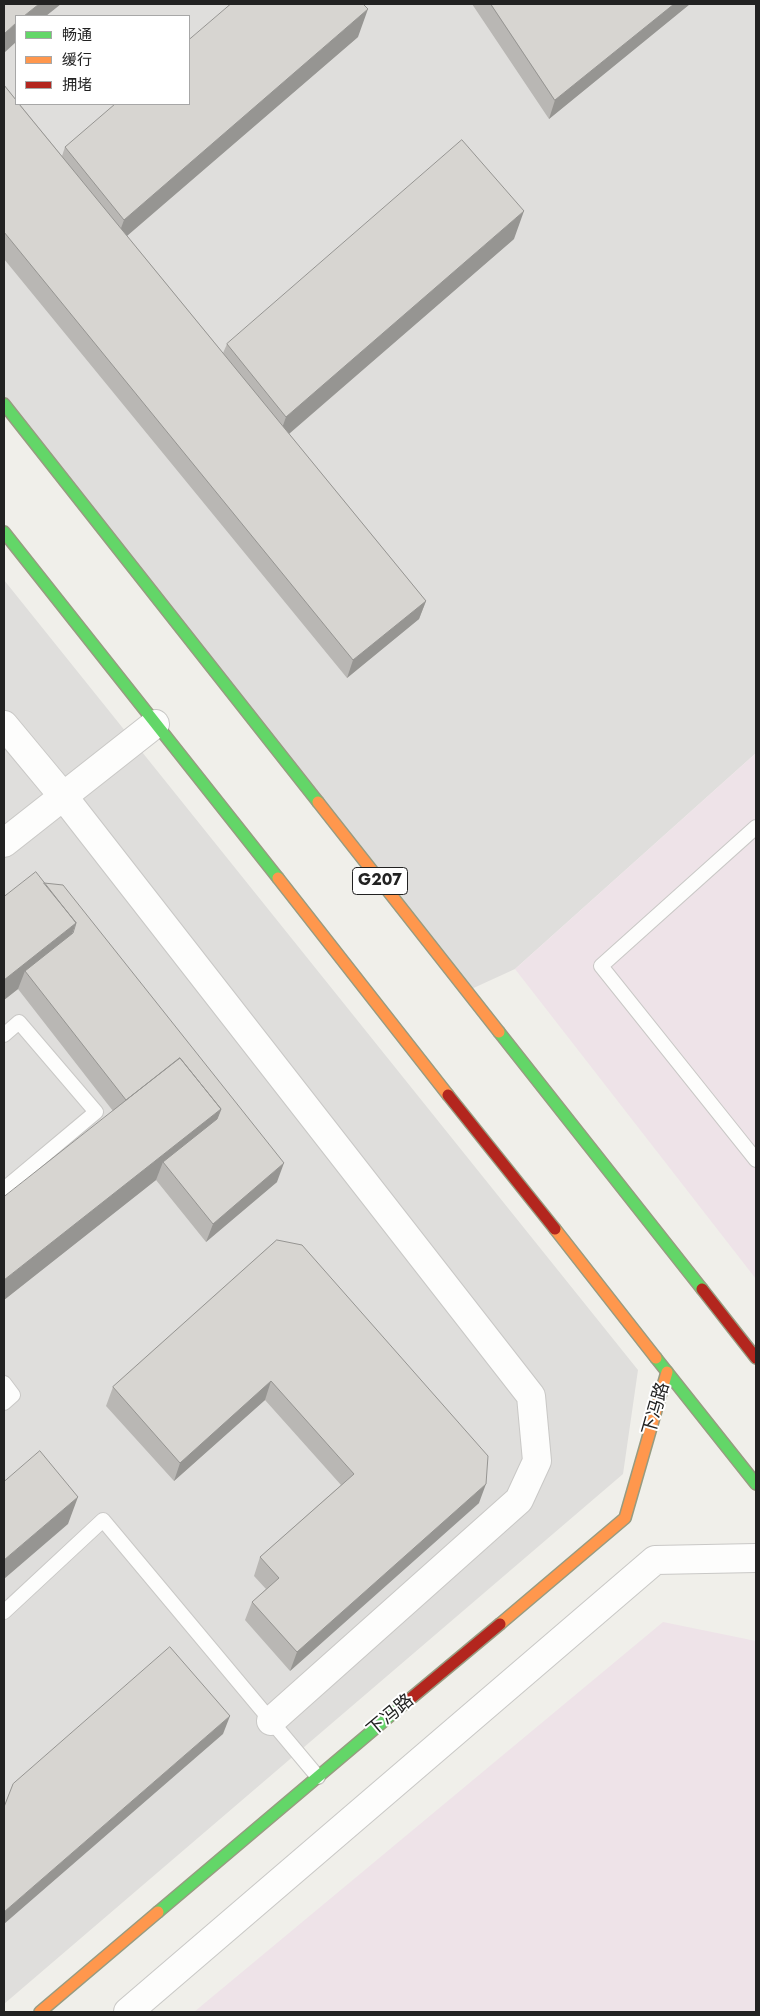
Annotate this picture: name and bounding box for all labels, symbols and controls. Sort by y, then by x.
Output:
legend [15,15,190,105]
text: 畅通 [62,24,92,46]
text: 缓行 [62,49,92,71]
text: 拥堵 [62,74,92,96]
road number: G207 [352,868,408,894]
street label: 下冯路 [639,1380,675,1438]
street label: 下冯路 [363,1690,419,1742]

